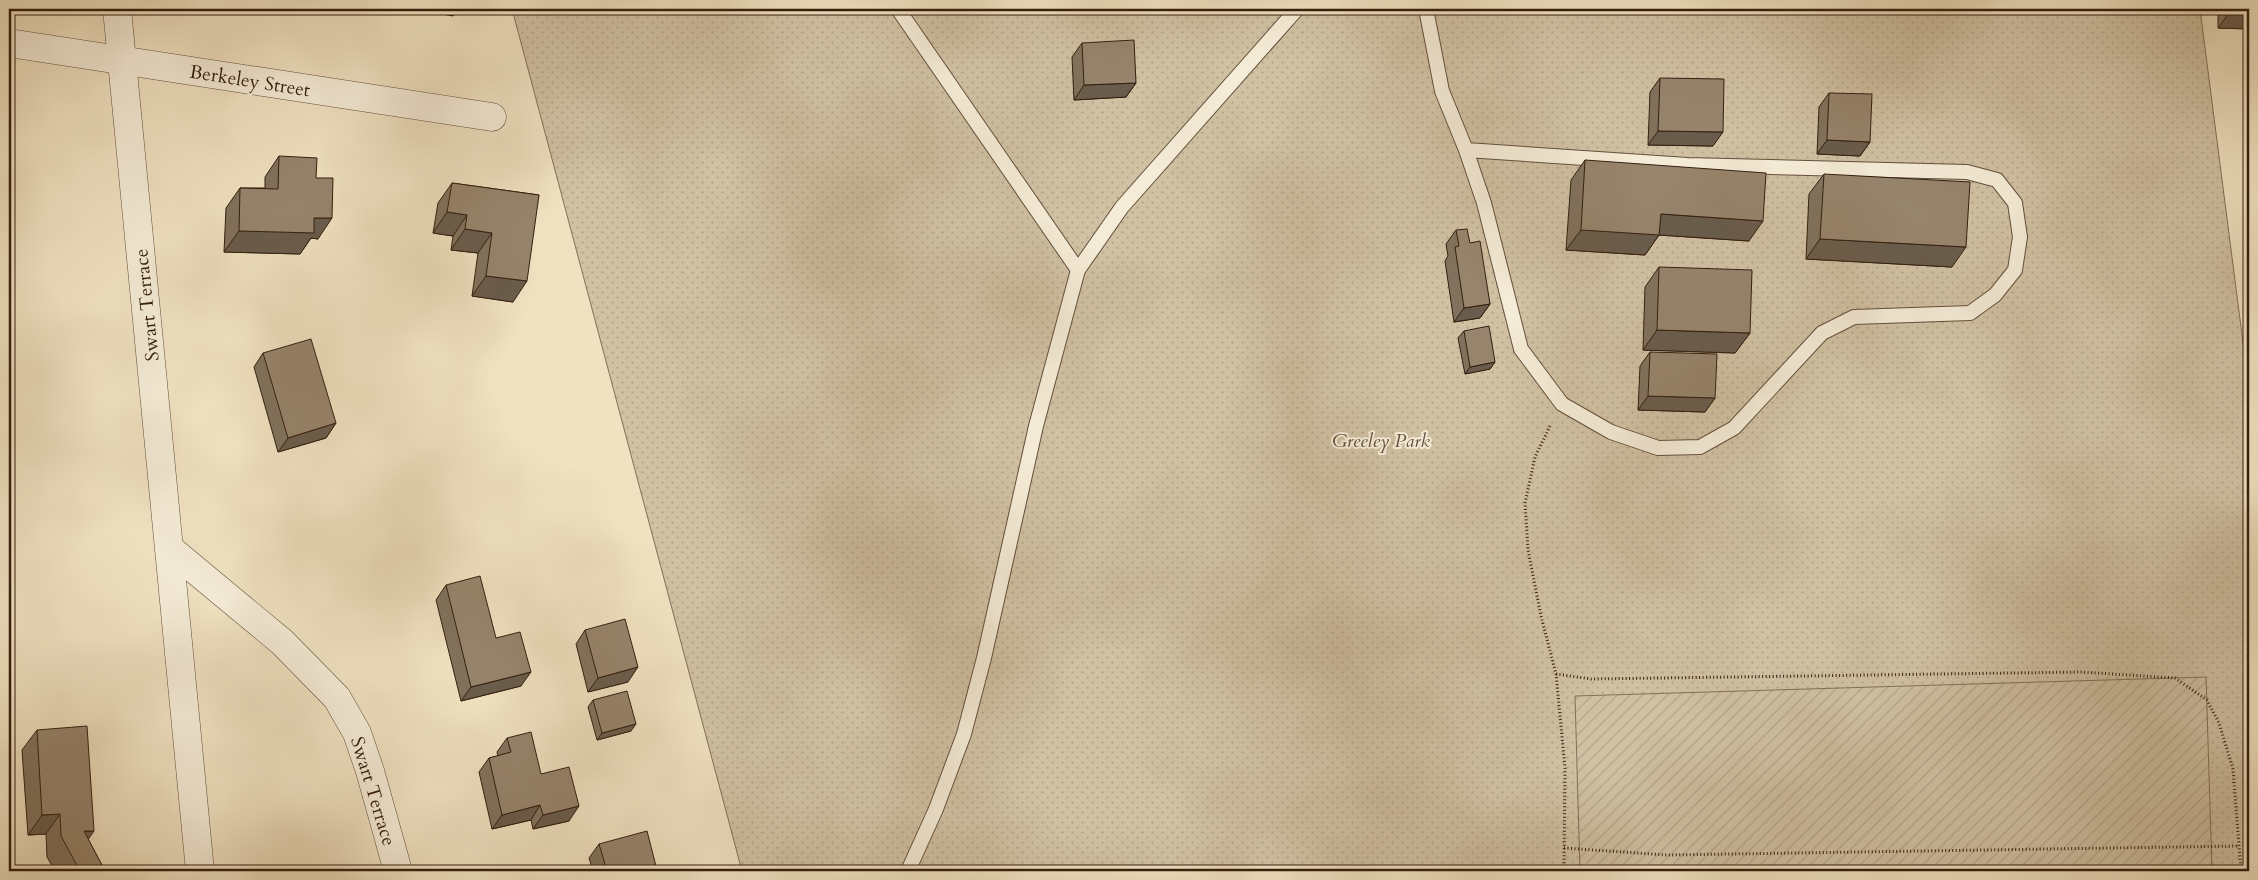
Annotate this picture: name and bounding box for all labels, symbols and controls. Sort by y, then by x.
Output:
street label: Berkeley Street [188,59,312,103]
street label: Swart Terrace [128,247,166,362]
park label: Greeley Park [1332,428,1431,454]
street label: Swart Terrace [344,733,402,849]

